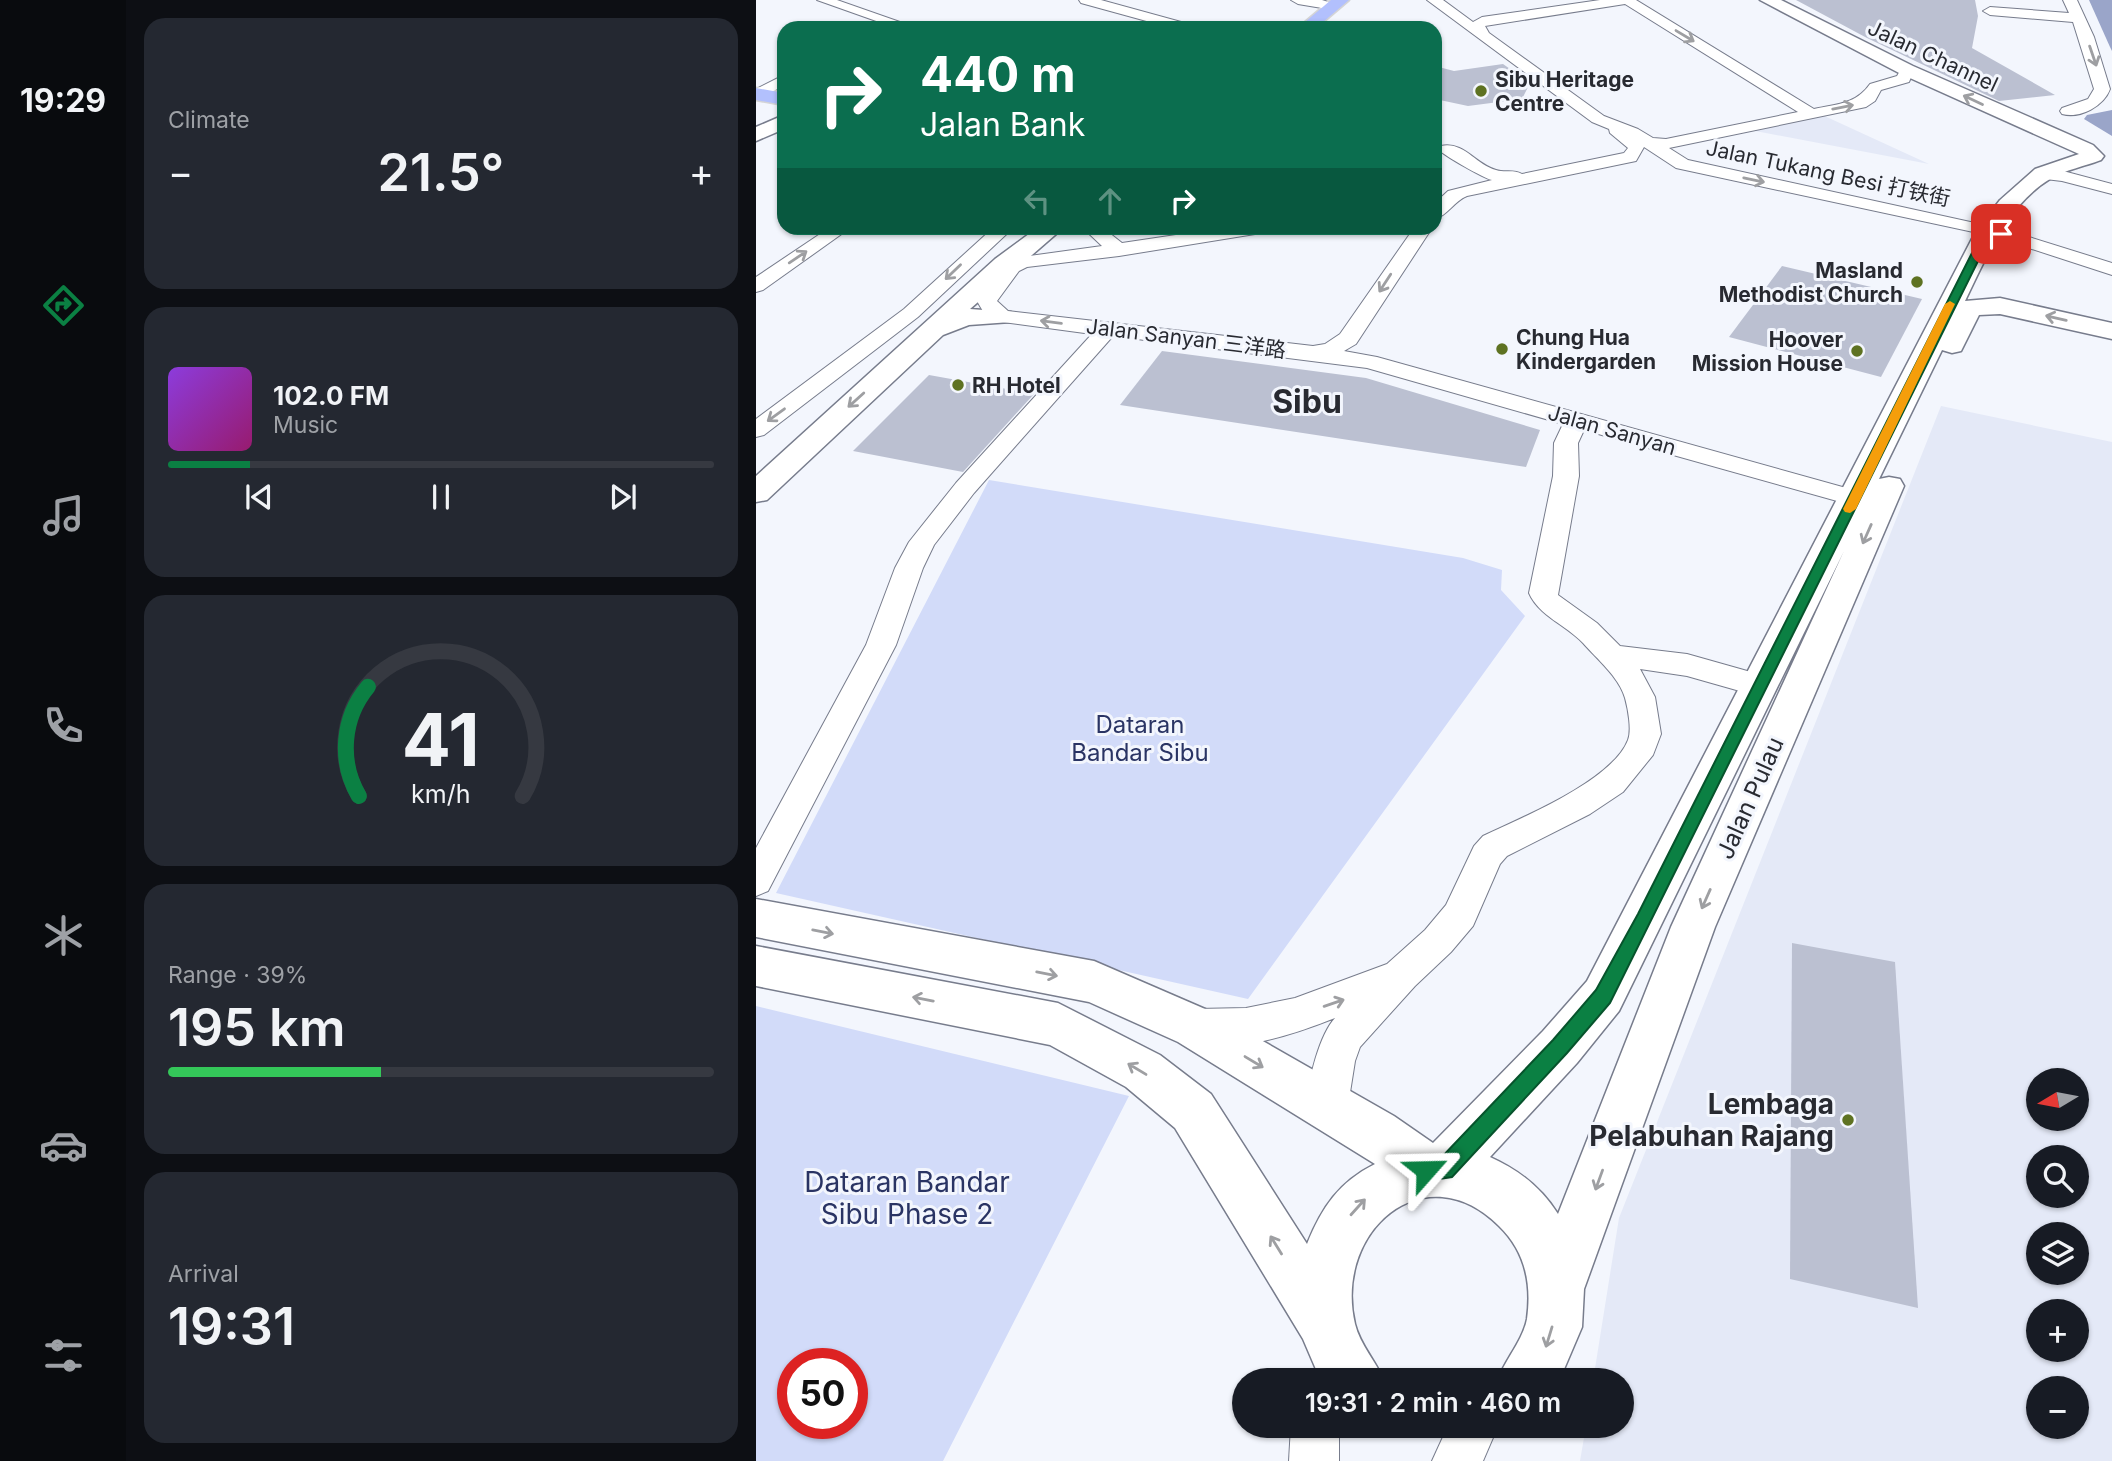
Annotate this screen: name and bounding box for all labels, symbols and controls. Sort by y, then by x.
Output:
street label: Jalan Channel [1864,15,2002,97]
one-way arrow [1674,29,1694,43]
text: 440 m [920,45,1076,104]
one-way arrow [2087,45,2100,67]
icon: right [805,49,896,140]
place label: Sibu Heritage Centre [1495,67,1634,116]
text: 19:29 [20,81,106,120]
marker: Sibu Heritage Centre [1473,83,1489,99]
one-way arrow [1962,93,1984,106]
one-way arrow [1831,100,1854,114]
text: Jalan Bank [920,105,1085,144]
text: Climate [168,106,250,134]
street label: Jalan Tukang Besi 打铁街 [1704,135,1952,211]
text: 21.5° [378,141,504,204]
text: − [168,149,193,195]
text: + [689,149,714,195]
one-way arrow [1742,174,1765,188]
icon: left [1018,182,1056,220]
icon: ahead [1091,182,1129,220]
icon: right [1164,182,1202,220]
pin [1971,204,2031,264]
icon: arrive [1982,215,2020,253]
one-way arrow [788,250,808,264]
place label: Masland Methodist Church [1719,258,1903,307]
one-way arrow [944,264,961,281]
one-way arrow [1378,272,1392,292]
marker: Masland Methodist Church [1909,274,1925,290]
icon: directions [39,281,88,330]
one-way arrow [2045,311,2068,325]
street label: Jalan Sanyan 三洋路 [1085,313,1287,363]
one-way arrow [1040,316,1062,329]
place label: Chung Hua Kindergarden [1516,325,1656,374]
place label: Hoover Mission House [1692,327,1843,376]
marker: Chung Hua Kindergarden [1494,341,1510,357]
marker: Hoover Mission House [1849,343,1865,359]
place label: RH Hotel [972,373,1061,398]
marker: RH Hotel [950,377,966,393]
text: 102.0 FM [273,380,389,411]
district label: Sibu [1272,382,1342,421]
one-way arrow [848,391,865,408]
street label: Jalan Sanyan [1545,400,1679,460]
one-way arrow [767,408,786,423]
text: Music [273,411,338,439]
icon: previous [240,478,278,516]
icon: pause [422,478,460,516]
icon: next [604,478,642,516]
icon: music [39,491,88,540]
one-way arrow [1860,523,1873,544]
text: 41 [402,696,480,785]
icon: phone [39,701,88,750]
park label: Dataran Bandar Sibu [1071,710,1209,767]
street label: Jalan Pulau [1710,733,1790,863]
text: km/h [411,779,471,809]
one-way arrow [1698,887,1711,909]
icon: climate [39,911,88,960]
one-way arrow [811,925,834,939]
text: Range · 39% [168,961,307,989]
one-way arrow [1035,967,1058,981]
one-way arrow [912,991,935,1005]
text: 195 km [168,996,345,1059]
one-way arrow [1322,996,1344,1008]
one-way arrow [1244,1055,1264,1069]
one-way arrow [1128,1061,1147,1076]
north arrow [2026,1068,2090,1130]
map controls [2026,1068,2089,1439]
place label: Lembaga Pelabuhan Rajang [1589,1087,1834,1153]
marker: Lembaga Pelabuhan Rajang [1840,1112,1856,1128]
icon: car [39,1121,88,1170]
position arrow [1389,1133,1463,1207]
button: search [2026,1145,2089,1208]
park label: Dataran Bandar Sibu Phase 2 [804,1165,1010,1231]
one-way arrow [1592,1169,1604,1191]
one-way arrow [1350,1198,1366,1216]
button: layers [2026,1222,2089,1285]
one-way arrow [1268,1235,1282,1255]
text: Arrival [168,1260,239,1288]
text: 19:31 [168,1295,295,1358]
button: + [2026,1299,2089,1362]
one-way arrow [1542,1325,1555,1347]
icon: filters [39,1331,88,1380]
speed limit sign: 50 [777,1348,868,1439]
button: − [2026,1376,2089,1439]
text: 19:31 · 2 min · 460 m [1305,1387,1561,1418]

